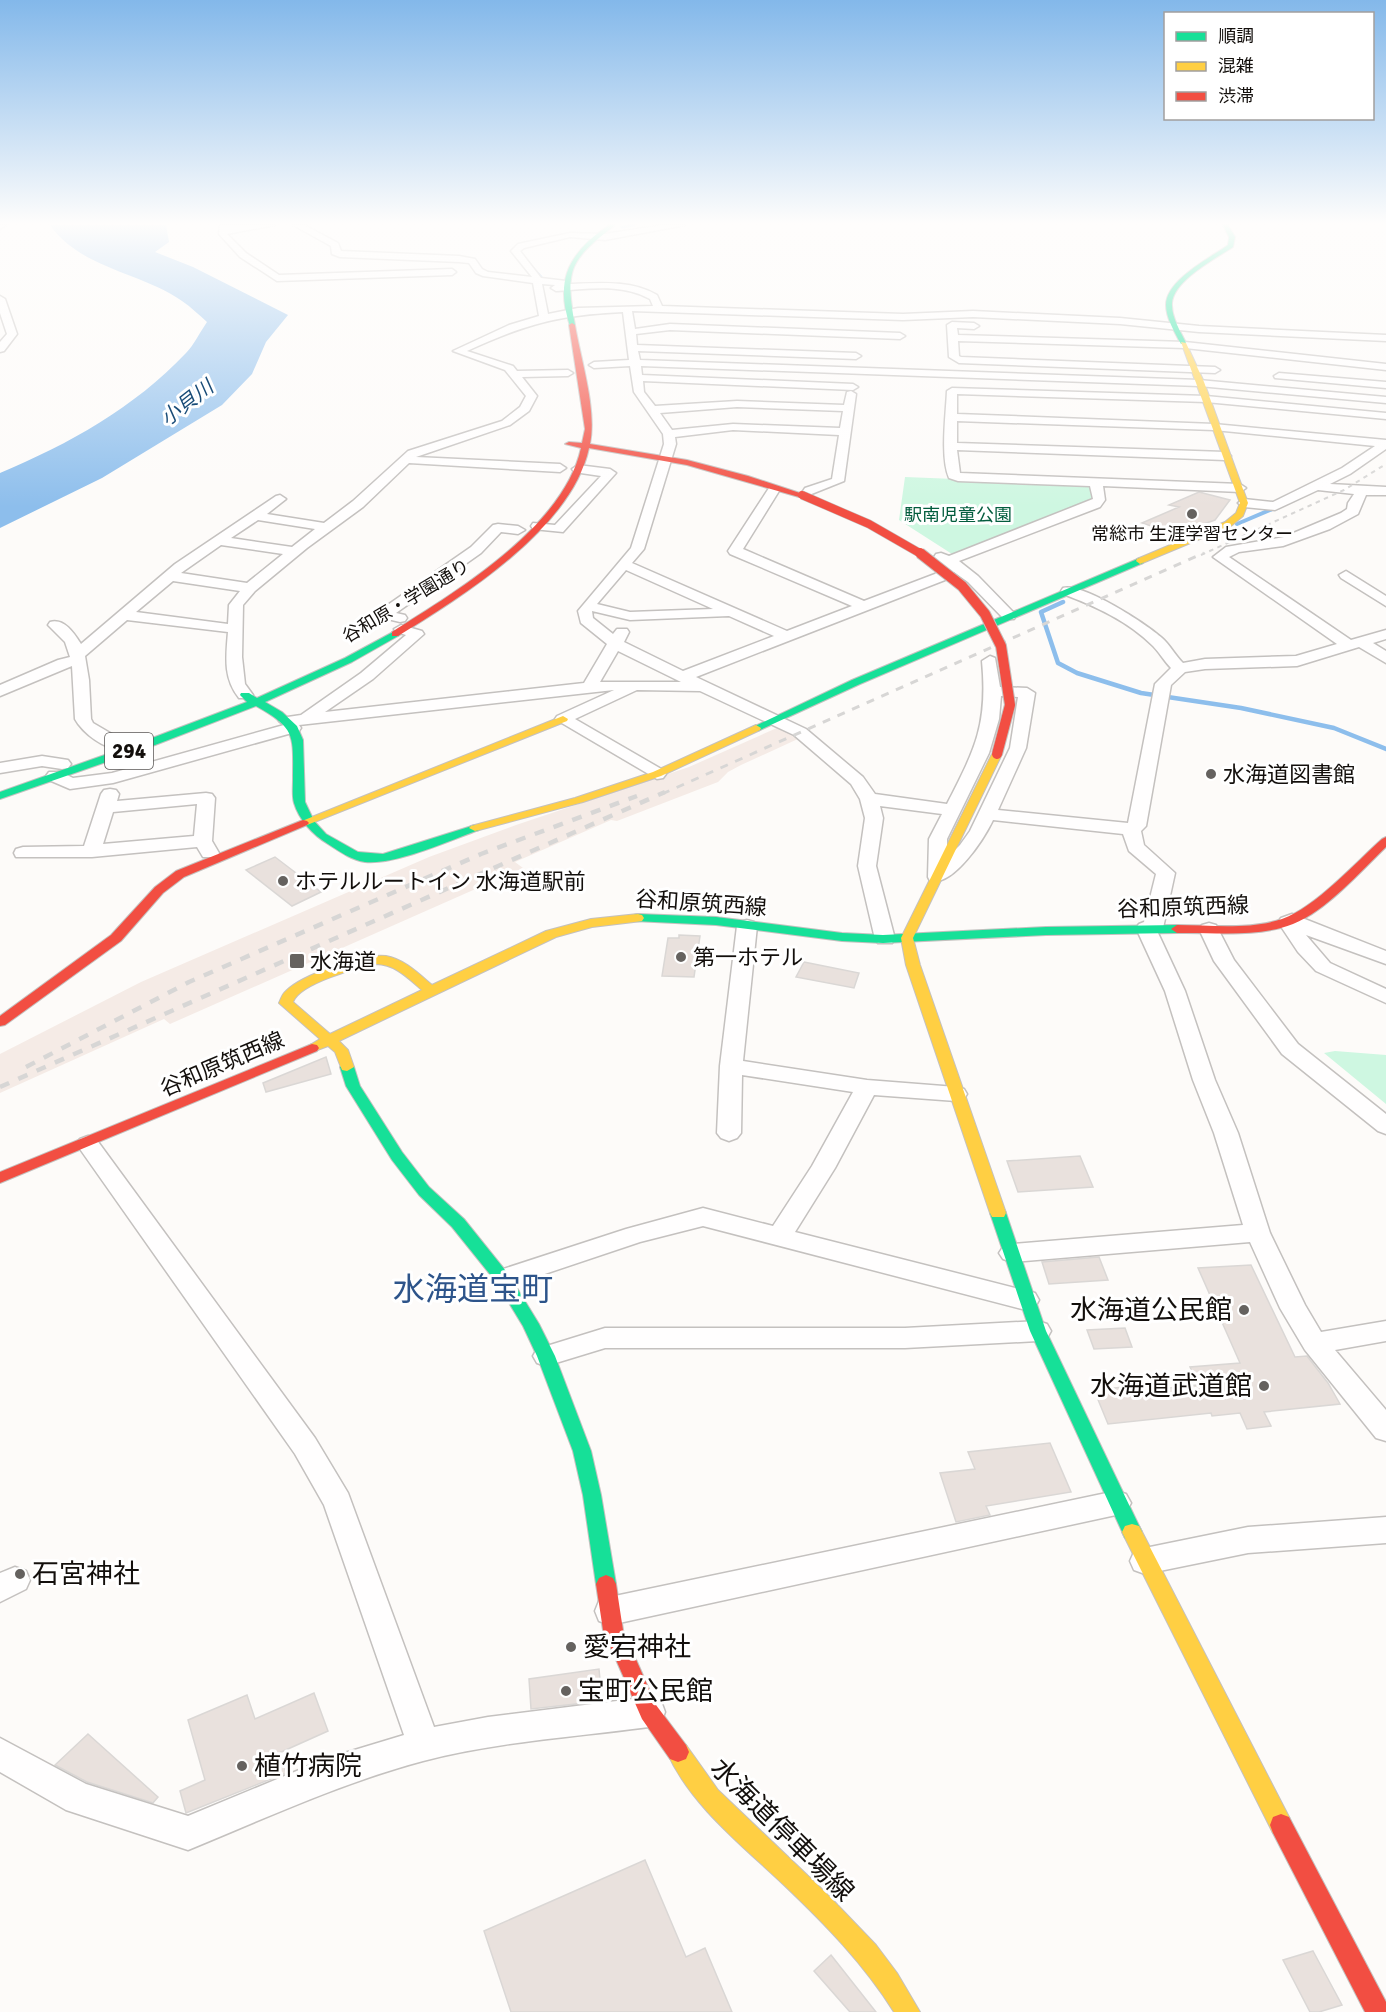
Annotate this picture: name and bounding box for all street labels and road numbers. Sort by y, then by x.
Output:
street label: 谷和原・学園通り [339,554,473,648]
road number: 294 [105,733,153,769]
street label: 谷和原筑西線 [634,885,768,921]
street label: 谷和原筑西線 [1117,891,1249,923]
street label: 谷和原筑西線 [156,1026,288,1102]
street label: 水海道停車場線 [704,1752,860,1908]

